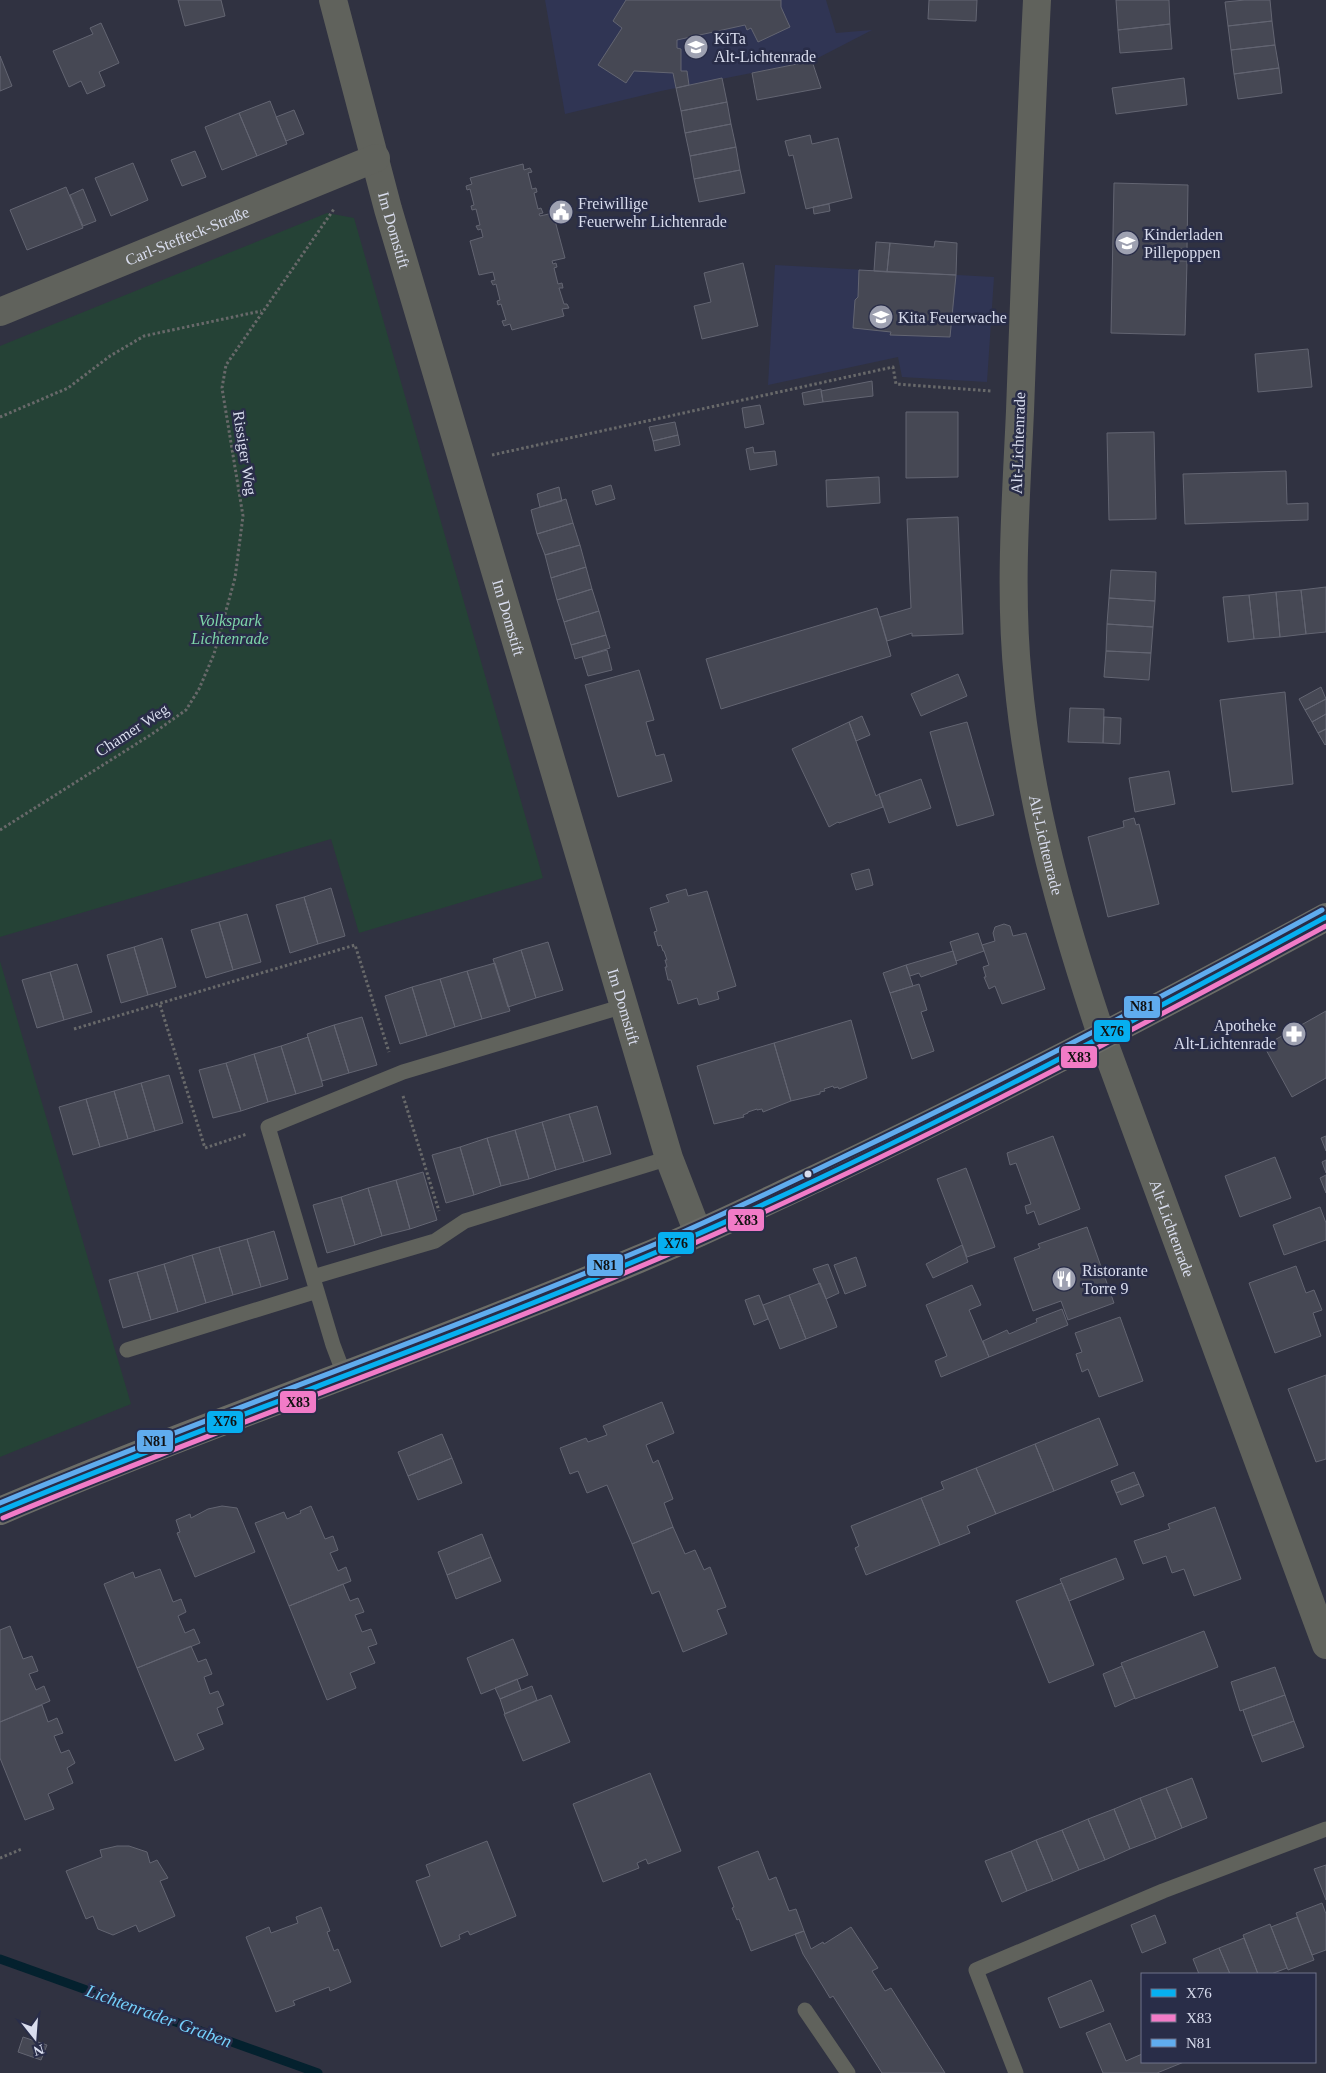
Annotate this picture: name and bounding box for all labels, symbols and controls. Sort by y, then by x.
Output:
place label: KiTa Alt-Lichtenrade [714,30,816,65]
school or university icon: KiTa Alt-Lichtenrade [683,34,709,60]
street label: Im Domstift [375,190,414,271]
place label: Freiwillige Feuerwehr Lichtenrade [578,195,727,230]
public building icon: Freiwillige Feuerwehr Lichtenrade [548,199,574,225]
street label: Carl-Steffeck-Straße [123,203,251,268]
place label: Kinderladen Pillepoppen [1144,226,1223,262]
school or university icon: Kinderladen Pillepoppen [1114,230,1140,256]
school or university icon: Kita Feuerwache [868,304,894,330]
place label: Kita Feuerwache [898,309,1007,326]
street label: Alt-Lichtenrade [1008,392,1028,494]
street label: Rissiger Weg [229,410,260,497]
street label: Im Domstift [490,577,528,658]
park label: Volkspark Lichtenrade [190,612,269,647]
street label: Chamer Weg [92,700,172,761]
street label: Alt-Lichtenrade [1027,793,1066,897]
street label: Im Domstift [605,966,644,1047]
line badge: N81 [1123,995,1161,1019]
text: N81 [1130,999,1154,1014]
place label: Apotheke Alt-Lichtenrade [1174,1017,1276,1052]
line badge: X76 [1093,1019,1131,1043]
pharmacy icon: Apotheke Alt-Lichtenrade [1281,1021,1307,1047]
text: X76 [1100,1024,1124,1039]
line badge: X83 [1060,1045,1098,1069]
text: X83 [1067,1050,1091,1065]
unlabelled marker [803,1169,813,1179]
street label: Alt-Lichtenrade [1147,1177,1198,1279]
line badge: X83 [727,1208,765,1232]
text: X83 [734,1213,758,1228]
line badge: X76 [657,1231,695,1255]
text: X76 [664,1236,688,1251]
line badge: N81 [586,1253,624,1277]
text: N81 [593,1258,617,1273]
place label: Ristorante Torre 9 [1082,1262,1148,1297]
restaurant icon: Ristorante Torre 9 [1051,1266,1077,1292]
line badge: X83 [279,1390,317,1414]
text: X83 [286,1395,310,1410]
line badge: X76 [206,1410,244,1434]
text: X76 [213,1414,237,1429]
line badge: N81 [136,1429,174,1453]
text: N81 [143,1434,167,1449]
legend [1141,1973,1316,2063]
water label: Lichtenrader Graben [83,1980,235,2052]
text: X76 [1186,1985,1212,2001]
text: X83 [1186,2010,1212,2026]
north arrow [10,2013,60,2063]
text: N81 [1186,2035,1212,2051]
text: N [32,2041,46,2059]

